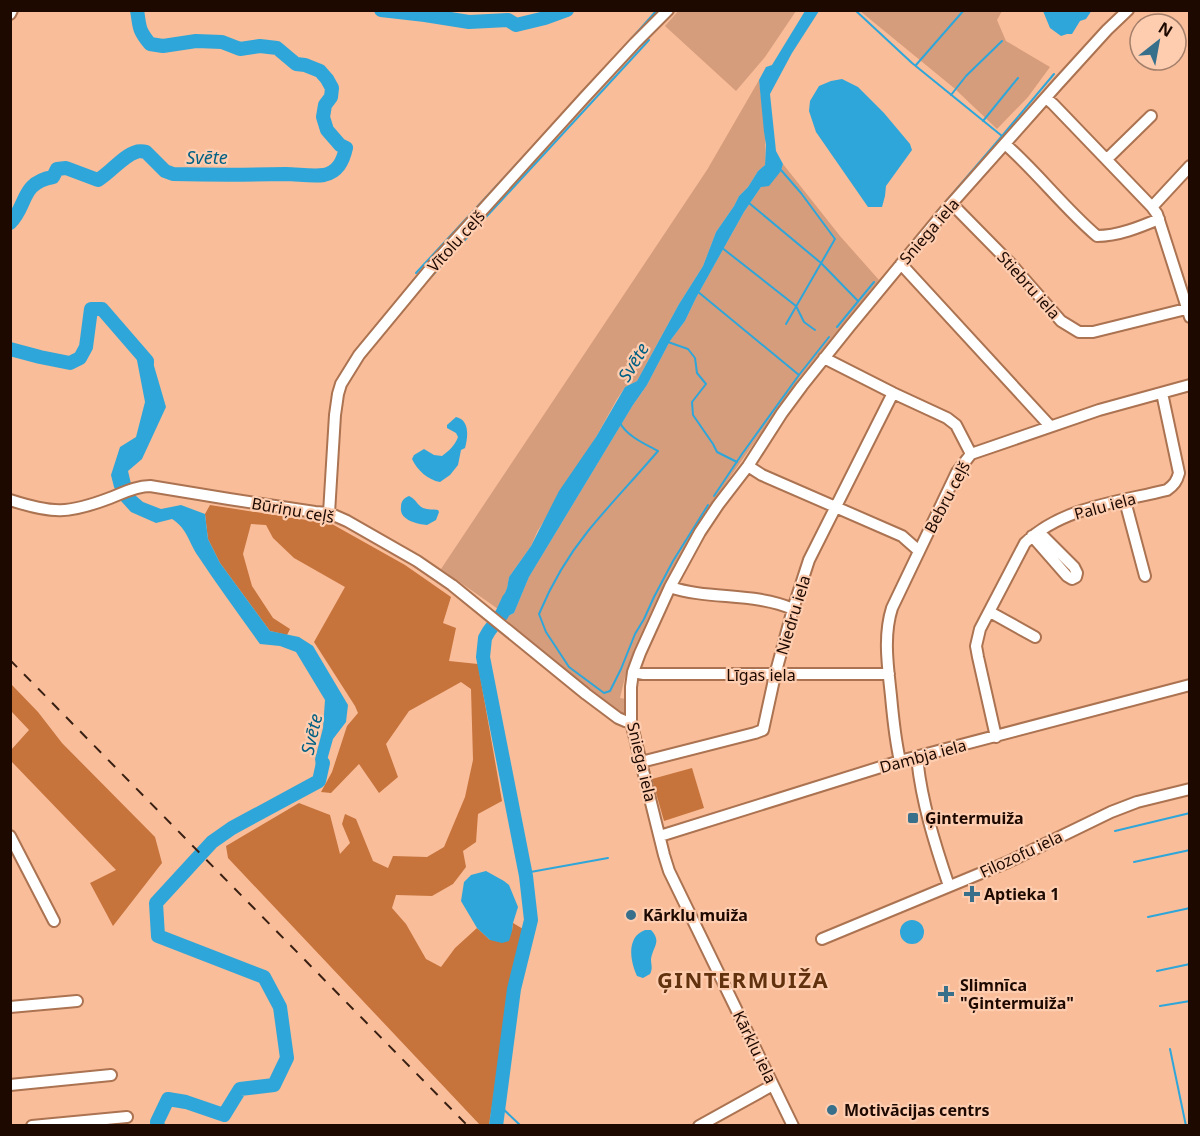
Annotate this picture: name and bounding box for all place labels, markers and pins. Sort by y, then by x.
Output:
place label: Ģintermuiža [925,807,1024,829]
marker: Ģintermuiža [906,811,920,825]
place label: Aptieka 1 [984,883,1059,905]
marker: Aptieka 1 [965,887,979,901]
place label: Kārklu muiža [643,904,748,926]
marker: Kārklu muiža [624,908,638,922]
place label: Slimnīca "Ģintermuiža" [960,974,1074,1014]
marker: Slimnīca "Ģintermuiža" [937,985,955,1003]
place label: Motivācijas centrs [844,1099,989,1121]
marker: Motivācijas centrs [825,1103,839,1117]

